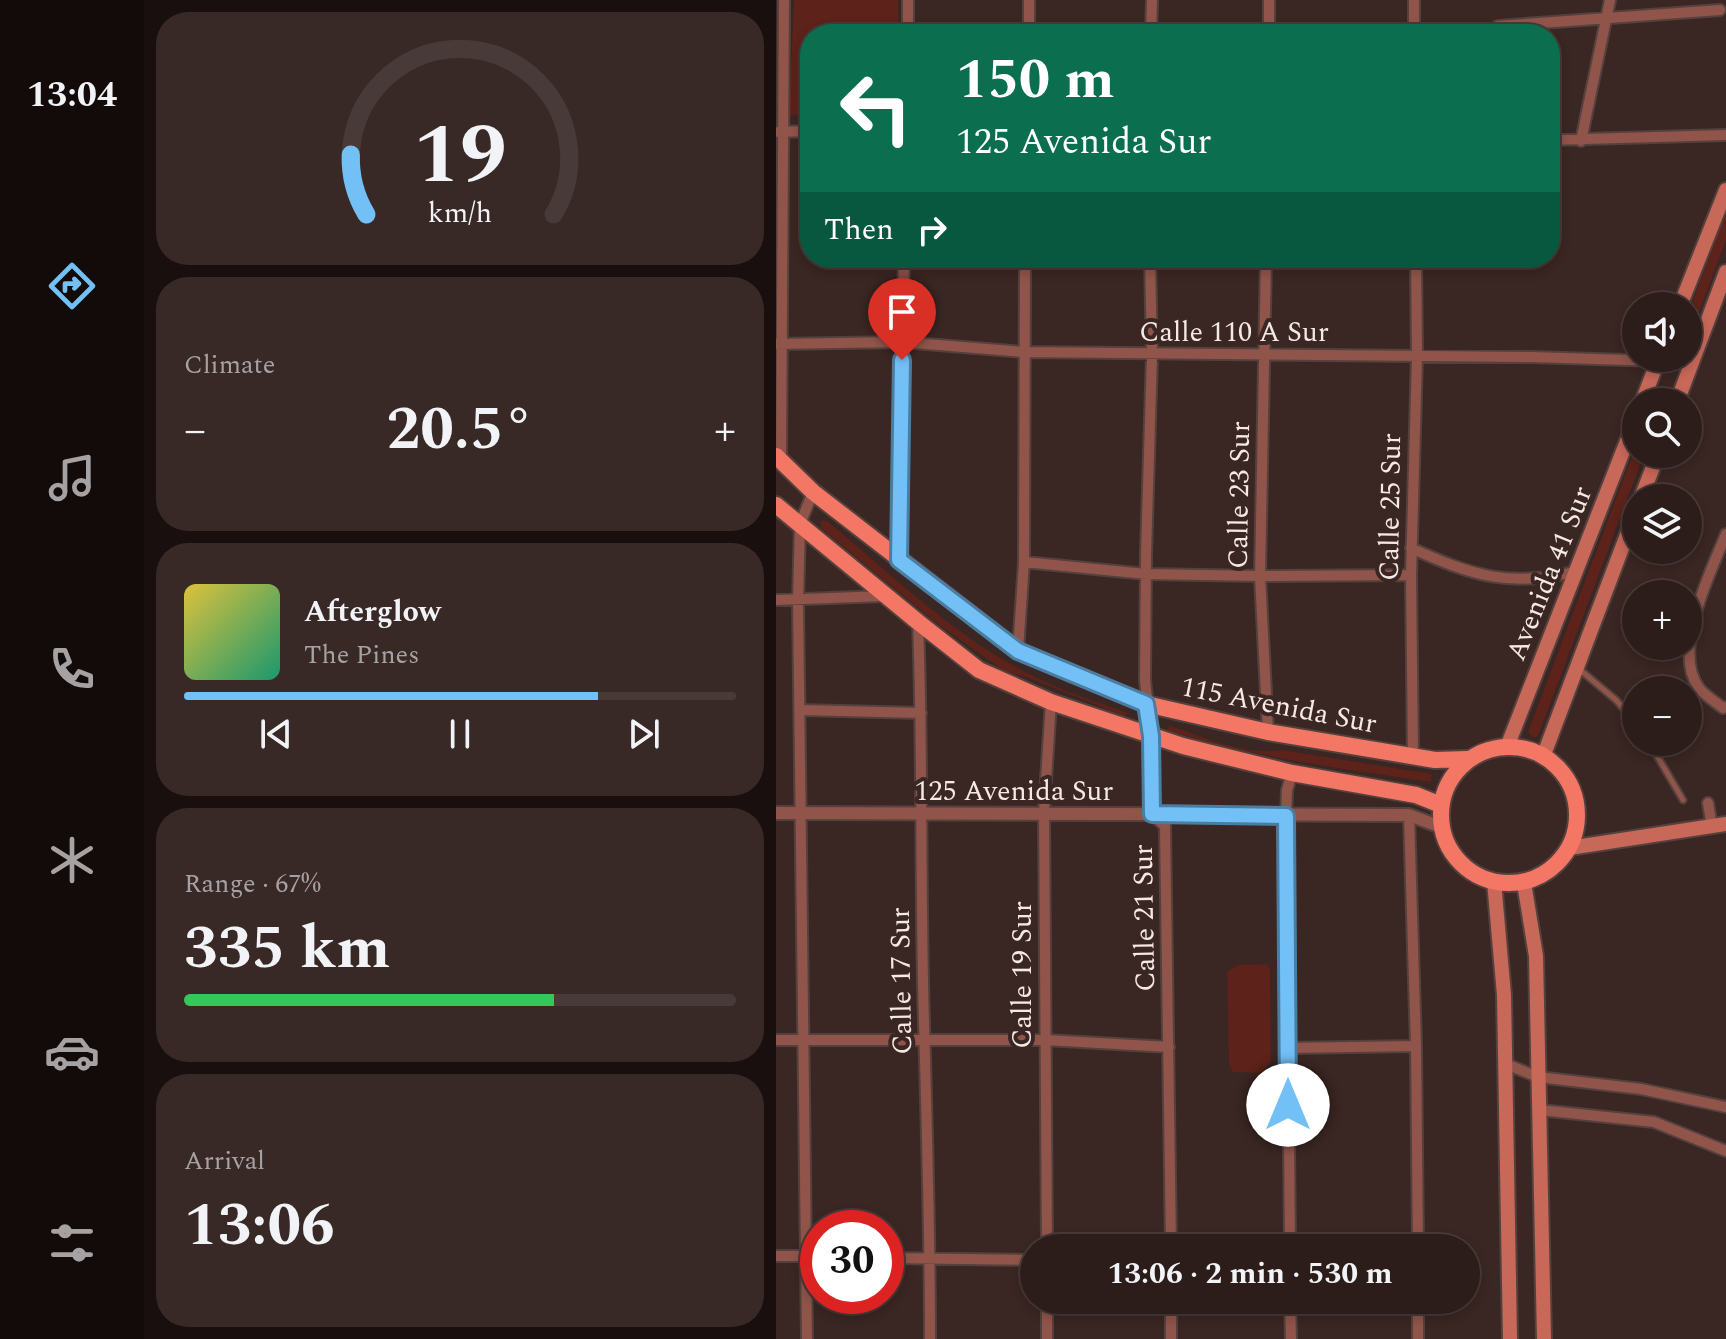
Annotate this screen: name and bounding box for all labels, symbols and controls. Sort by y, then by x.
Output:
text: 150 m [956,38,1115,123]
icon: left [824,56,928,160]
text: 13:04 [27,68,117,123]
text: 19 [413,92,507,219]
text: 125 Avenida Sur [956,115,1212,170]
text: km/h [428,192,492,235]
text: Then [824,207,894,253]
icon: right [910,208,954,252]
icon: directions [44,258,100,314]
pin [868,278,936,360]
icon: arrive [880,290,924,334]
map controls [1622,292,1702,756]
button: sound [1622,292,1702,372]
street label: Calle 110 A Sur [1139,311,1329,354]
text: Climate [184,345,275,385]
text: 20.5° [386,384,534,476]
button: search [1622,388,1702,468]
text: − [184,397,206,464]
text: + [714,397,736,464]
street label: Calle 23 Sur [1217,421,1262,569]
street label: Calle 25 Sur [1368,433,1413,581]
icon: music [44,450,100,506]
street label: Avenida 41 Sur [1495,480,1604,667]
button: layers [1622,484,1702,564]
button: + [1622,580,1702,660]
text: Afterglow [304,589,441,635]
text: The Pines [304,635,419,675]
icon: phone [44,641,100,697]
street label: 115 Avenida Sur [1177,665,1380,746]
button: − [1622,676,1702,756]
icon: previous [254,712,298,756]
icon: pause [438,712,482,756]
icon: next [622,712,666,756]
street label: 125 Avenida Sur [915,770,1113,813]
icon: climate [44,832,100,888]
street label: Calle 21 Sur [1122,844,1167,992]
text: Range · 67% [184,864,321,904]
street label: Calle 19 Sur [1001,901,1044,1049]
text: 335 km [184,903,390,995]
street label: Calle 17 Sur [879,907,924,1055]
icon: car [44,1024,100,1080]
position arrow [1246,1063,1330,1147]
text: Arrival [184,1141,265,1181]
text: 13:06 [184,1180,335,1272]
speed limit sign: 30 [800,1210,904,1314]
icon: filters [44,1215,100,1271]
text: 13:06 · 2 min · 530 m [1107,1251,1393,1297]

